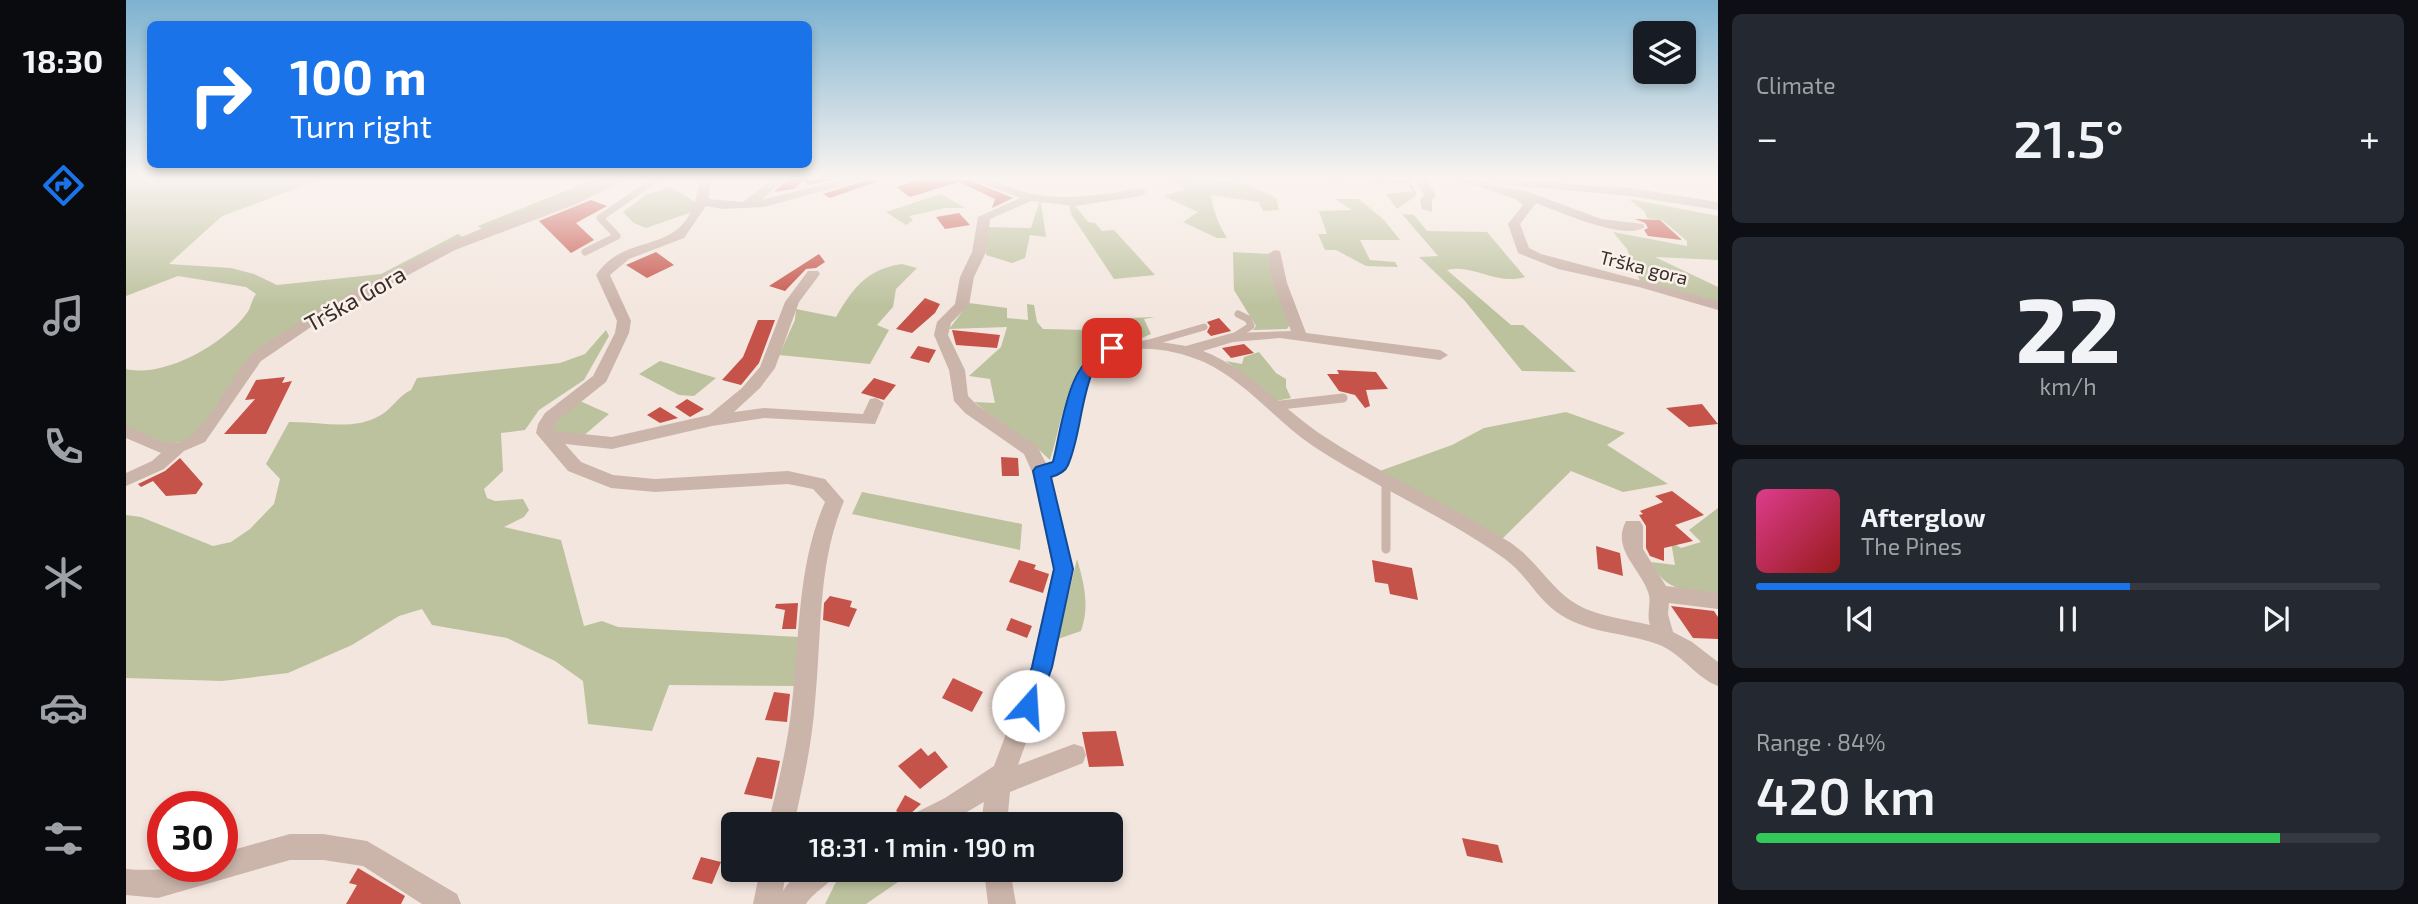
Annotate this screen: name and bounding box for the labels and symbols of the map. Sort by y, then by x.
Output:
street label: Trška gora [1597,245,1691,289]
street label: Trška Gora [300,259,410,337]
pin [1082,318,1142,378]
position arrow [991,669,1065,743]
speed limit sign: 30 [147,791,238,882]

